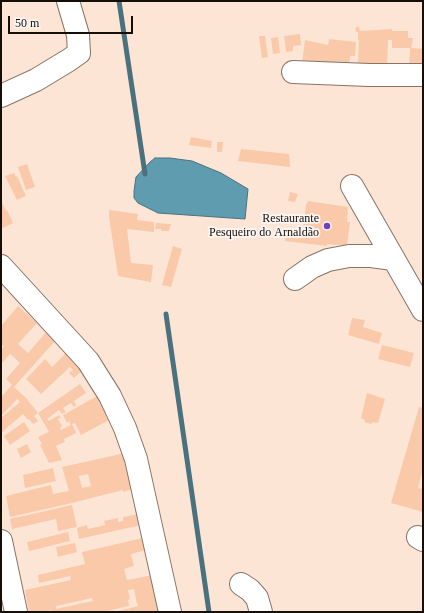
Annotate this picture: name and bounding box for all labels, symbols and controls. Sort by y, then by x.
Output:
scale bar [10,8,135,34]
text: 50 m [15,16,39,30]
place label: Restaurante Pesqueiro do Arnaldão [209,212,319,240]
marker: Restaurante Pesqueiro do Arnaldão [322,221,332,231]

